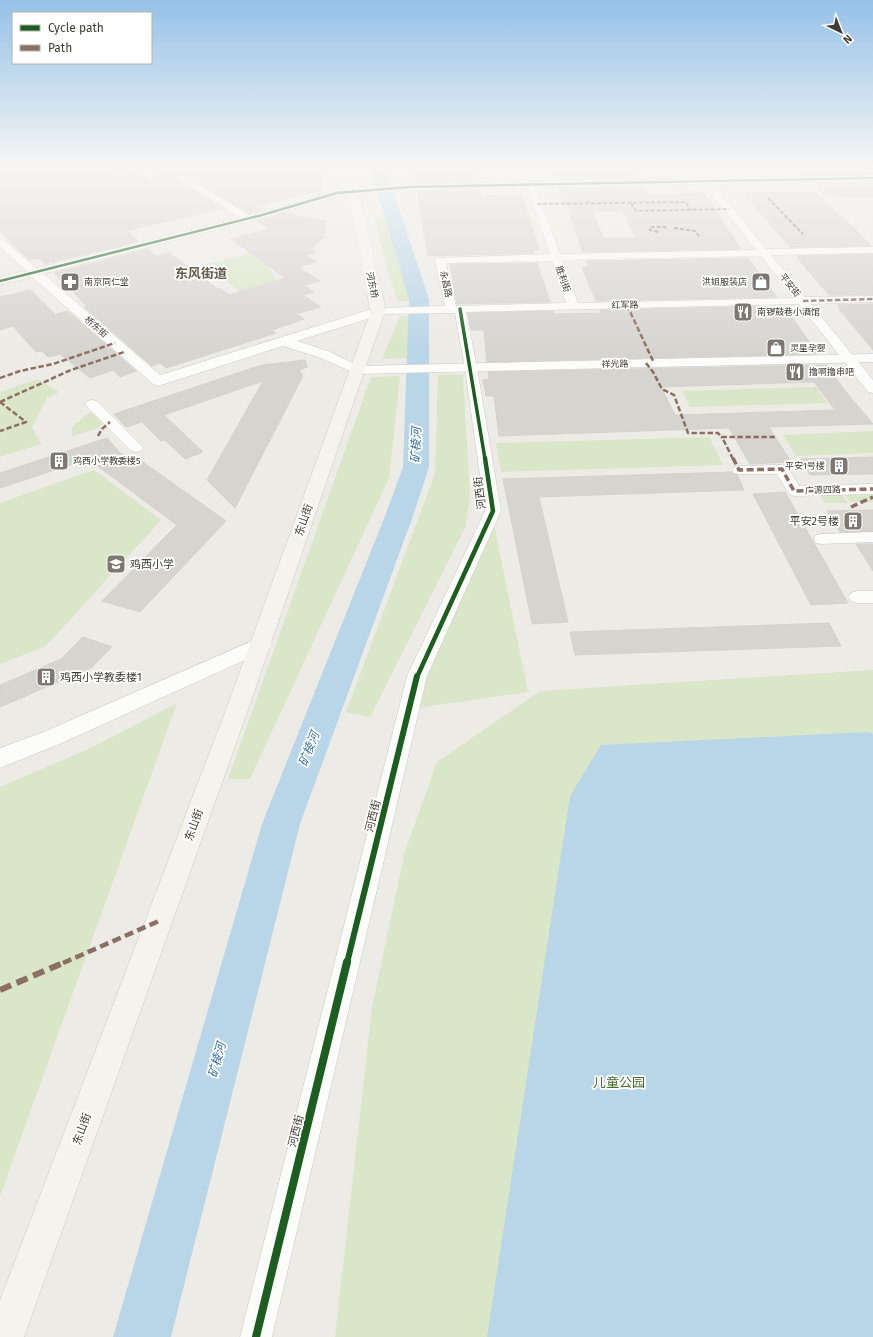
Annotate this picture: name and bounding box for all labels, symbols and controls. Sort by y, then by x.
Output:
legend [12,12,152,64]
north arrow [821,12,861,52]
text: Cycle path [48,21,104,35]
text: N [840,32,855,46]
text: Path [48,41,72,55]
street label: 胜利街 [554,265,572,293]
district label: 东风街道 [175,266,227,281]
street label: 永昌路 [438,270,454,298]
pharmacy icon: 南京同仁堂 [59,271,81,293]
street label: 河东桥 [364,271,380,300]
shop icon: 洪姐服装店 [750,271,772,293]
street label: 平安街 [778,271,802,299]
place label: 洪姐服装店 [702,276,747,287]
place label: 南京同仁堂 [84,277,129,287]
street label: 红军路 [611,300,639,310]
restaurant icon: 南锣鼓巷小酒馆 [732,301,754,323]
place label: 南锣鼓巷小酒馆 [757,307,820,317]
street label: 桥东街 [83,314,109,340]
shop icon: 灵星孕婴 [765,337,787,359]
place label: 灵星孕婴 [790,343,826,353]
street label: 祥光路 [601,359,629,369]
restaurant icon: 撸啊撸串吧 [784,361,806,383]
place label: 撸啊撸串吧 [809,367,854,377]
water label: 矿棱河 [408,425,424,463]
building icon: 鸡西小学教委楼5 [48,450,70,472]
building icon: 平安1号楼 [828,455,850,477]
place label: 鸡西小学教委楼5 [73,456,141,466]
place label: 平安1号楼 [785,461,825,471]
street label: 河西街 [472,476,488,510]
street label: 广源四路 [805,484,841,496]
street label: 东山街 [292,502,316,538]
building icon: 平安2号楼 [842,510,864,532]
place label: 平安2号楼 [790,515,839,528]
school or university icon: 鸡西小学 [105,553,127,575]
place label: 鸡西小学 [130,558,174,571]
building icon: 鸡西小学教委楼1 [35,666,57,688]
place label: 鸡西小学教委楼1 [60,671,142,684]
water label: 矿棱河 [296,728,323,768]
street label: 河西街 [363,798,383,834]
street label: 东山街 [182,807,206,843]
water label: 矿棱河 [206,1039,229,1079]
park label: 儿童公园 [593,1075,645,1090]
street label: 东山街 [70,1111,94,1147]
street label: 河西街 [286,1113,306,1149]

